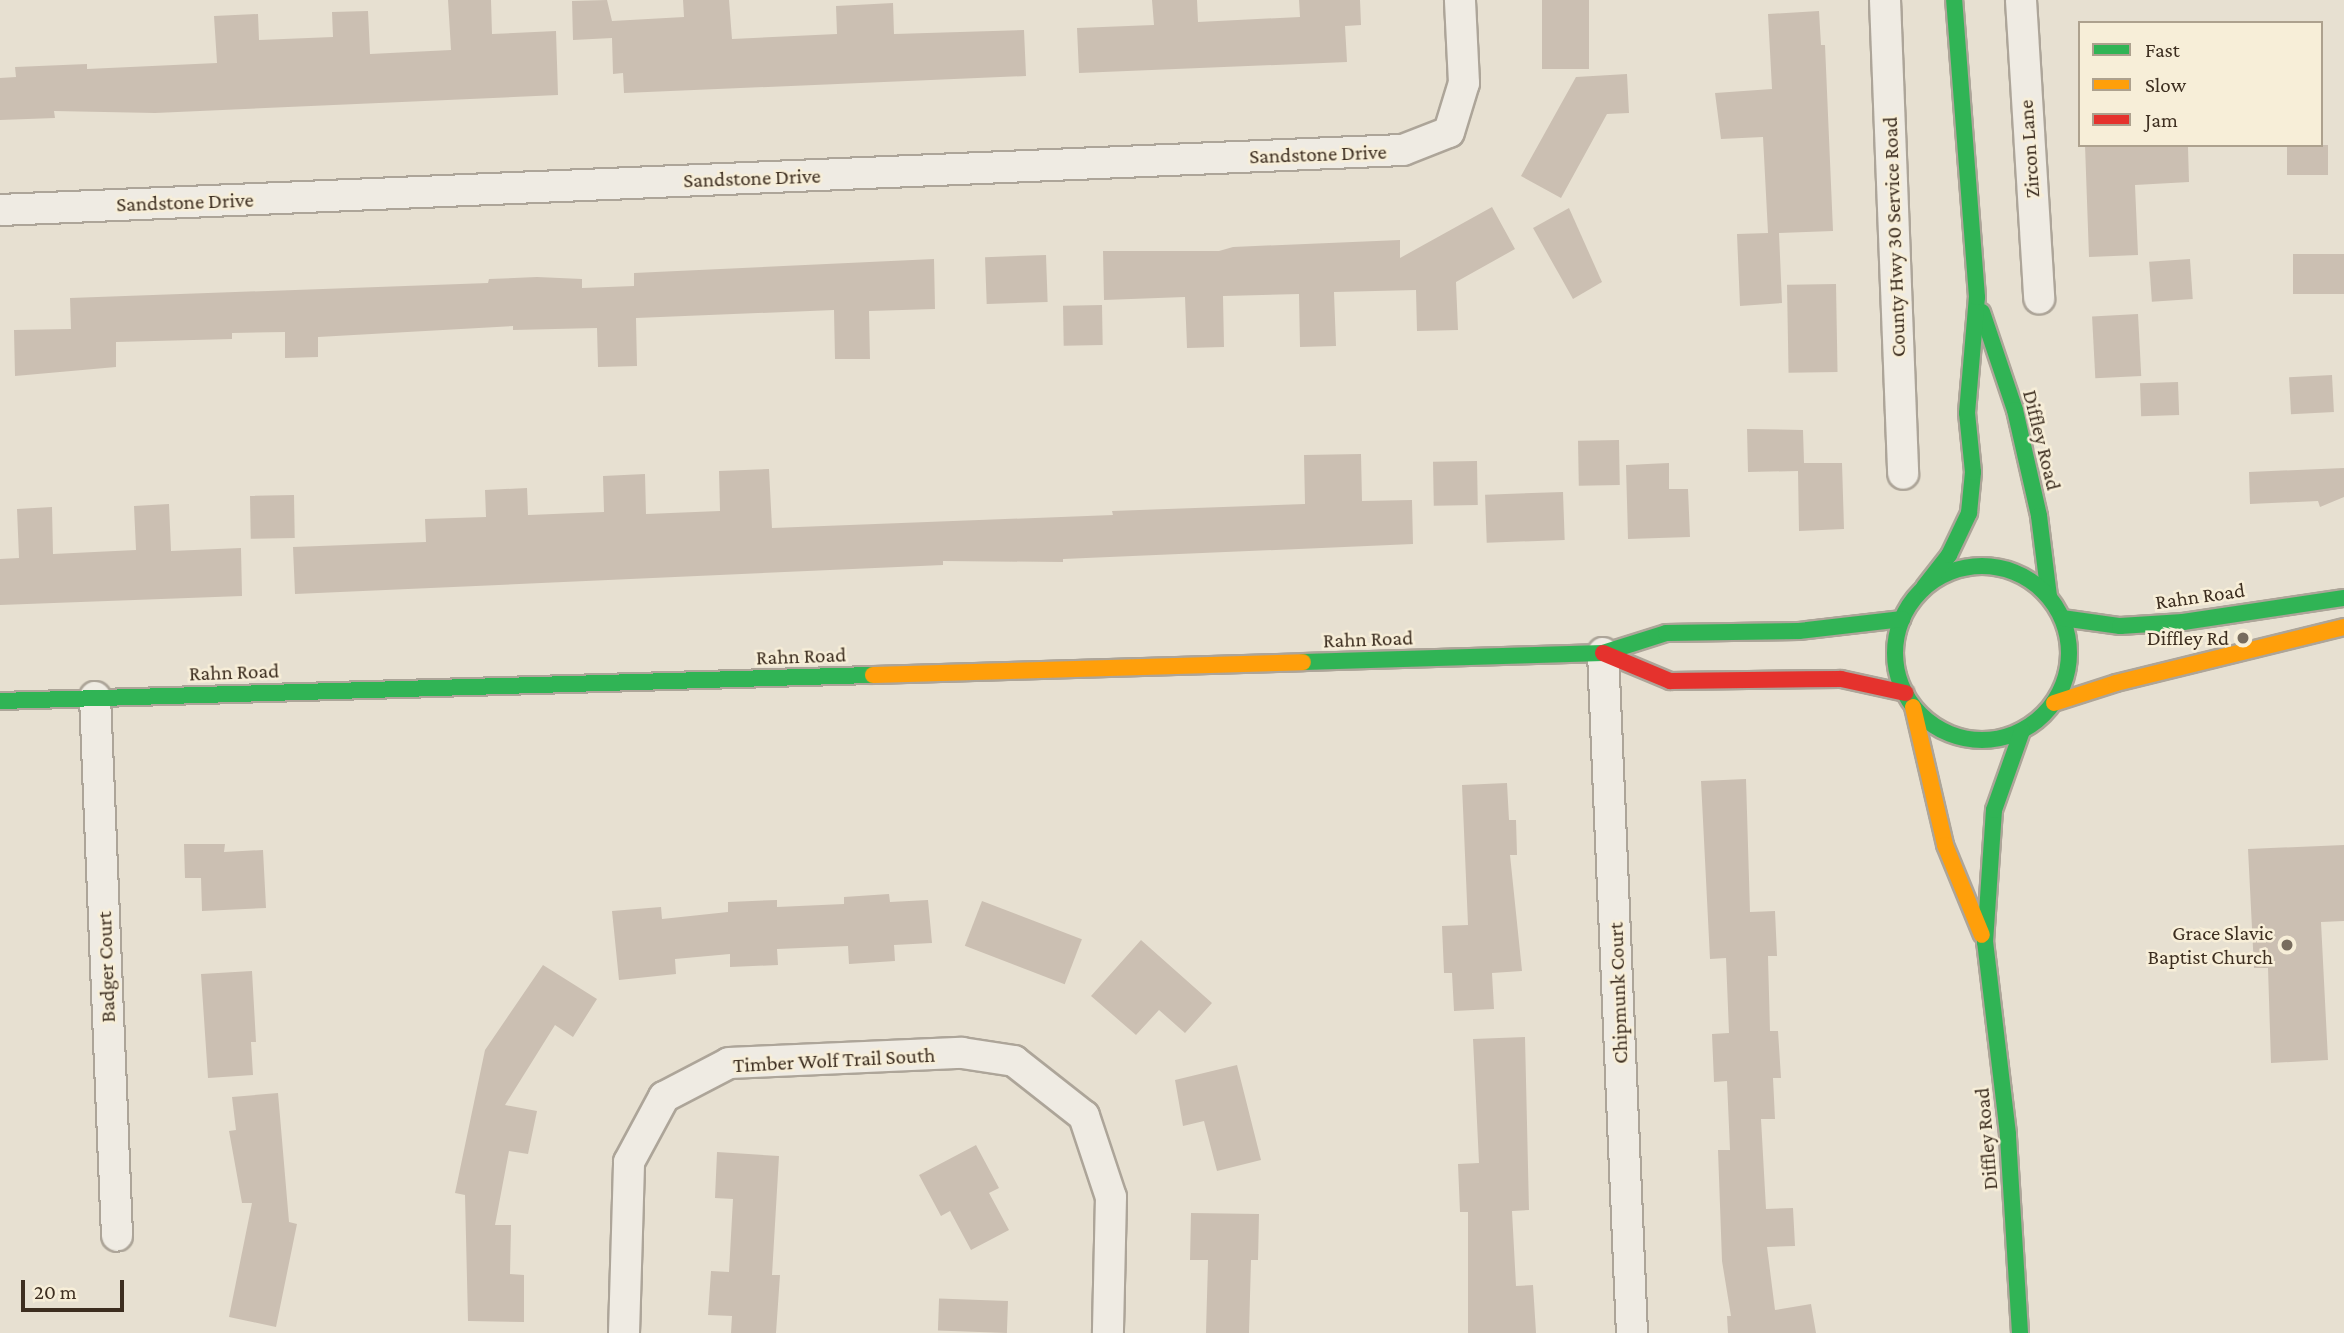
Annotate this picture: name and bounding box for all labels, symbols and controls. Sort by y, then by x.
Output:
legend [2078,21,2323,147]
text: Fast [2145,38,2180,62]
text: Slow [2145,73,2186,97]
street label: Zircon Lane [2013,99,2045,199]
text: Jam [2145,108,2178,132]
street label: County Hwy 30 Service Road [1877,116,1911,358]
street label: Sandstone Drive [1249,139,1387,169]
street label: Sandstone Drive [683,163,821,193]
street label: Sandstone Drive [116,187,254,217]
street label: Diffley Road [2017,387,2067,493]
street label: Rahn Road [2154,577,2246,615]
street label: Rahn Road [1322,625,1414,653]
place label: Diffley Rd [2147,625,2229,651]
marker: Diffley Rd [2235,630,2251,646]
street label: Rahn Road [755,642,847,670]
street label: Rahn Road [188,658,280,686]
street label: Badger Court [91,911,121,1023]
place label: Grace Slavic Baptist Church [2147,920,2273,970]
street label: Chipmunk Court [1603,922,1633,1064]
marker: Grace Slavic Baptist Church [2279,937,2295,953]
street label: Timber Wolf Trail South [732,1042,936,1078]
street label: Diffley Road [1969,1087,2003,1191]
scale bar [24,1266,128,1310]
text: 20 m [34,1280,77,1304]

